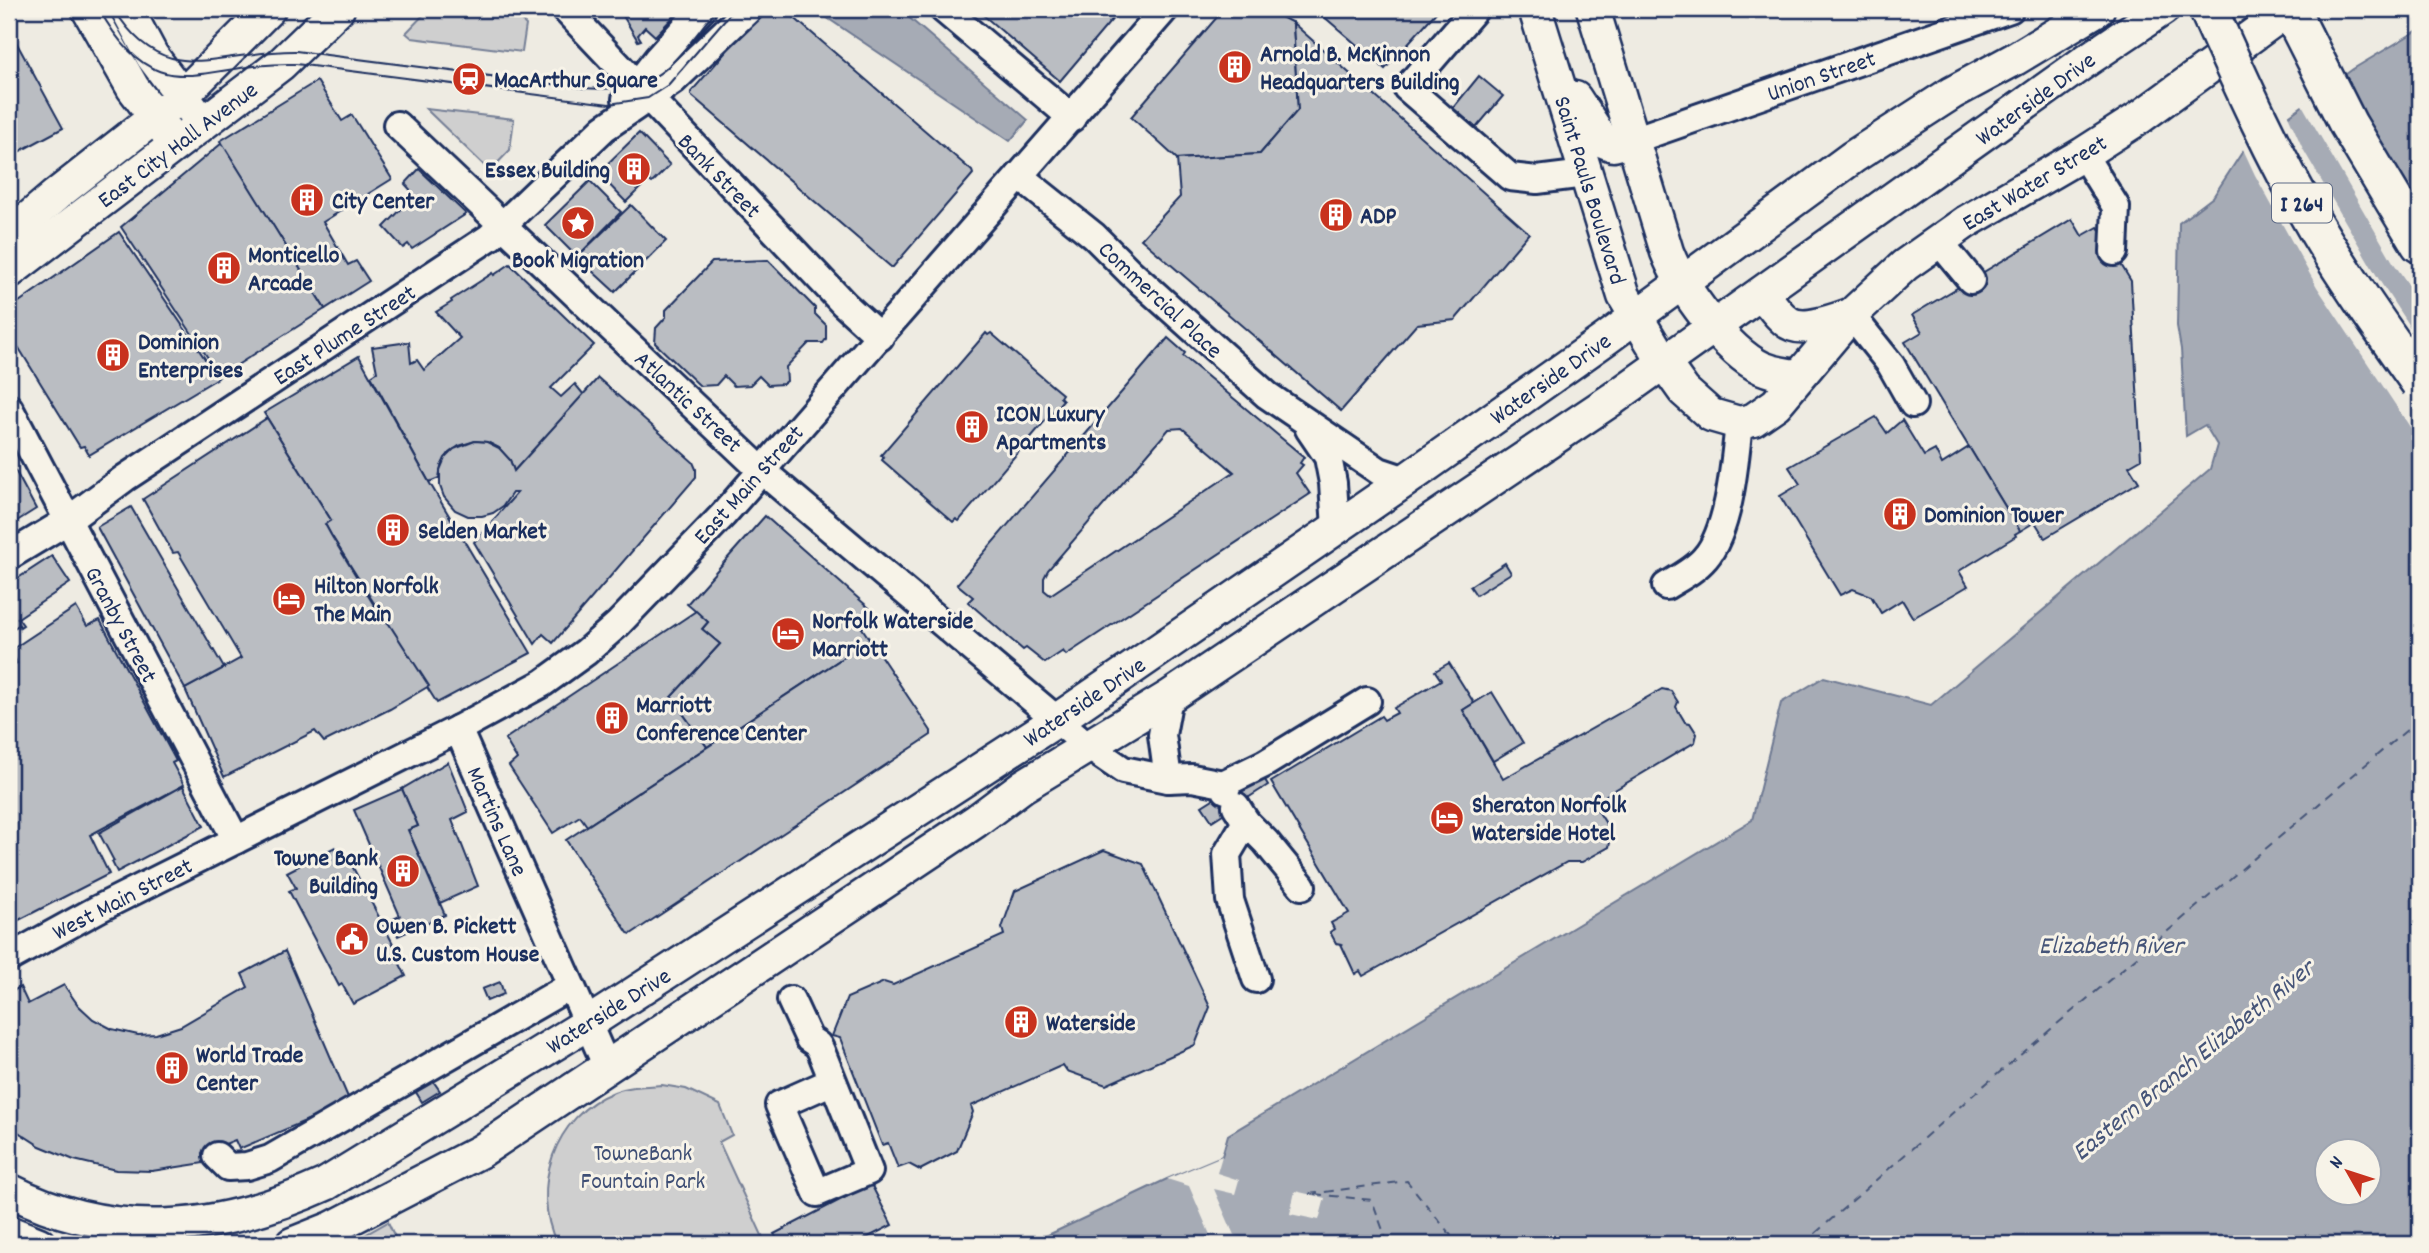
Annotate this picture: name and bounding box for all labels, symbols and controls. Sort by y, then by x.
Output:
place label: Arnold B. McKinnon Headquarters Building [1260,39,1460,101]
street label: Union Street [1763,43,1881,112]
street label: Waterside Drive [1970,45,2104,156]
building icon: Arnold B. McKinnon Headquarters Building [1216,48,1254,86]
station icon: MacArthur Square [450,60,488,98]
place label: MacArthur Square [494,65,658,99]
street label: East City Hall Avenue [91,75,266,218]
street label: Saint Pauls Boulevard [1543,92,1633,289]
street label: Bank Street [668,127,767,228]
street label: East Water Street [1957,128,2115,241]
building icon: Essex Building [615,150,653,188]
place label: Essex Building [485,155,610,189]
building icon: City Center [288,181,326,219]
road number: I 264 [2272,184,2332,222]
place label: City Center [332,186,435,220]
building icon: ADP [1317,196,1355,234]
place label: ADP [1360,201,1396,235]
place icon: Book Migration [559,204,597,242]
street label: Commercial Place [1089,234,1229,368]
place label: Monticello Arcade [248,240,340,302]
place label: Book Migration [512,245,644,279]
building icon: Monticello Arcade [205,249,243,287]
street label: East Plume Street [267,277,424,396]
street label: Waterside Drive [1484,326,1619,435]
place label: Dominion Enterprises [138,327,243,389]
building icon: Dominion Enterprises [94,336,132,374]
street label: Atlantic Street [625,344,749,462]
place label: ICON Luxury Apartments [996,399,1106,461]
building icon: ICON Luxury Apartments [953,408,991,446]
street label: East Main Street [687,418,814,554]
building icon: Dominion Tower [1881,495,1919,533]
place label: Dominion Tower [1924,500,2065,534]
building icon: Selden Market [374,511,412,549]
place label: Selden Market [418,516,547,550]
street label: Granby Street [74,561,164,690]
place label: Hilton Norfolk The Main [314,571,439,633]
hotel icon: Hilton Norfolk The Main [270,580,308,618]
place label: Norfolk Waterside Marriott [812,606,974,668]
hotel icon: Norfolk Waterside Marriott [769,615,807,653]
street label: Waterside Drive [1018,650,1154,757]
place label: Marriott Conference Center [636,690,808,752]
building icon: Marriott Conference Center [593,699,631,737]
street label: Martins Lane [456,762,535,883]
place label: Sheraton Norfolk Waterside Hotel [1472,790,1627,852]
hotel icon: Sheraton Norfolk Waterside Hotel [1428,799,1466,837]
place label: Towne Bank Building [274,843,378,905]
street label: West Main Street [47,851,200,951]
building icon: Towne Bank Building [384,852,422,890]
place label: Owen B. Pickett U.S. Custom House [376,911,540,973]
public building icon: Owen B. Pickett U.S. Custom House [333,920,371,958]
water label: Elizabeth River [2039,929,2187,966]
water label: Eastern Branch Elizabeth River [2065,950,2326,1171]
street label: Waterside Drive [541,961,679,1064]
building icon: Waterside [1002,1003,1040,1041]
place label: Waterside [1046,1008,1136,1042]
place label: World Trade Center [196,1040,304,1102]
building icon: World Trade Center [153,1049,191,1087]
park label: TowneBank Fountain Park [581,1138,705,1200]
north arrow [2314,1138,2384,1208]
text: N [2324,1151,2351,1176]

